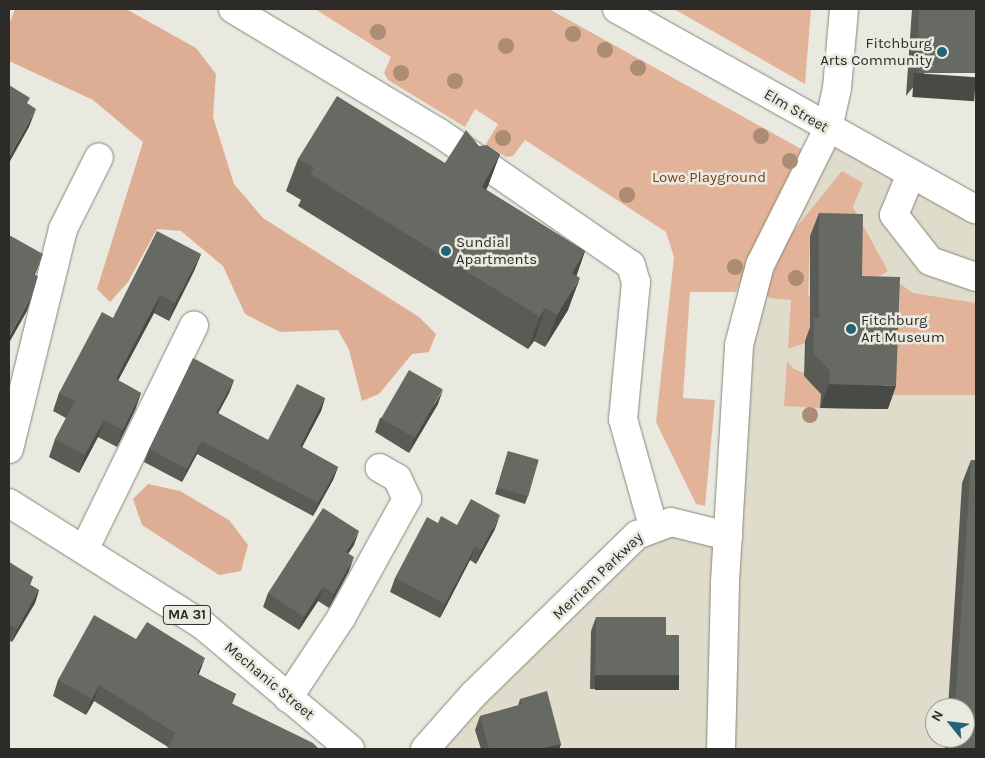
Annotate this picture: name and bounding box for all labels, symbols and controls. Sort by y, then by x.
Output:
place label: Fitchburg Arts Community [820,34,932,69]
marker: Fitchburg Arts Community [936,46,948,58]
street label: Elm Street [761,85,831,137]
park label: Lowe Playground [652,169,766,187]
place label: Sundial Apartments [456,233,537,268]
marker: Sundial Apartments [440,245,452,257]
place label: Fitchburg Art Museum [861,311,945,346]
marker: Fitchburg Art Museum [845,323,857,335]
street label: Merriam Parkway [549,529,647,623]
road number: MA 31 [162,604,212,626]
street label: Mechanic Street [221,638,317,724]
north arrow [925,698,975,748]
text: N [927,707,947,724]

